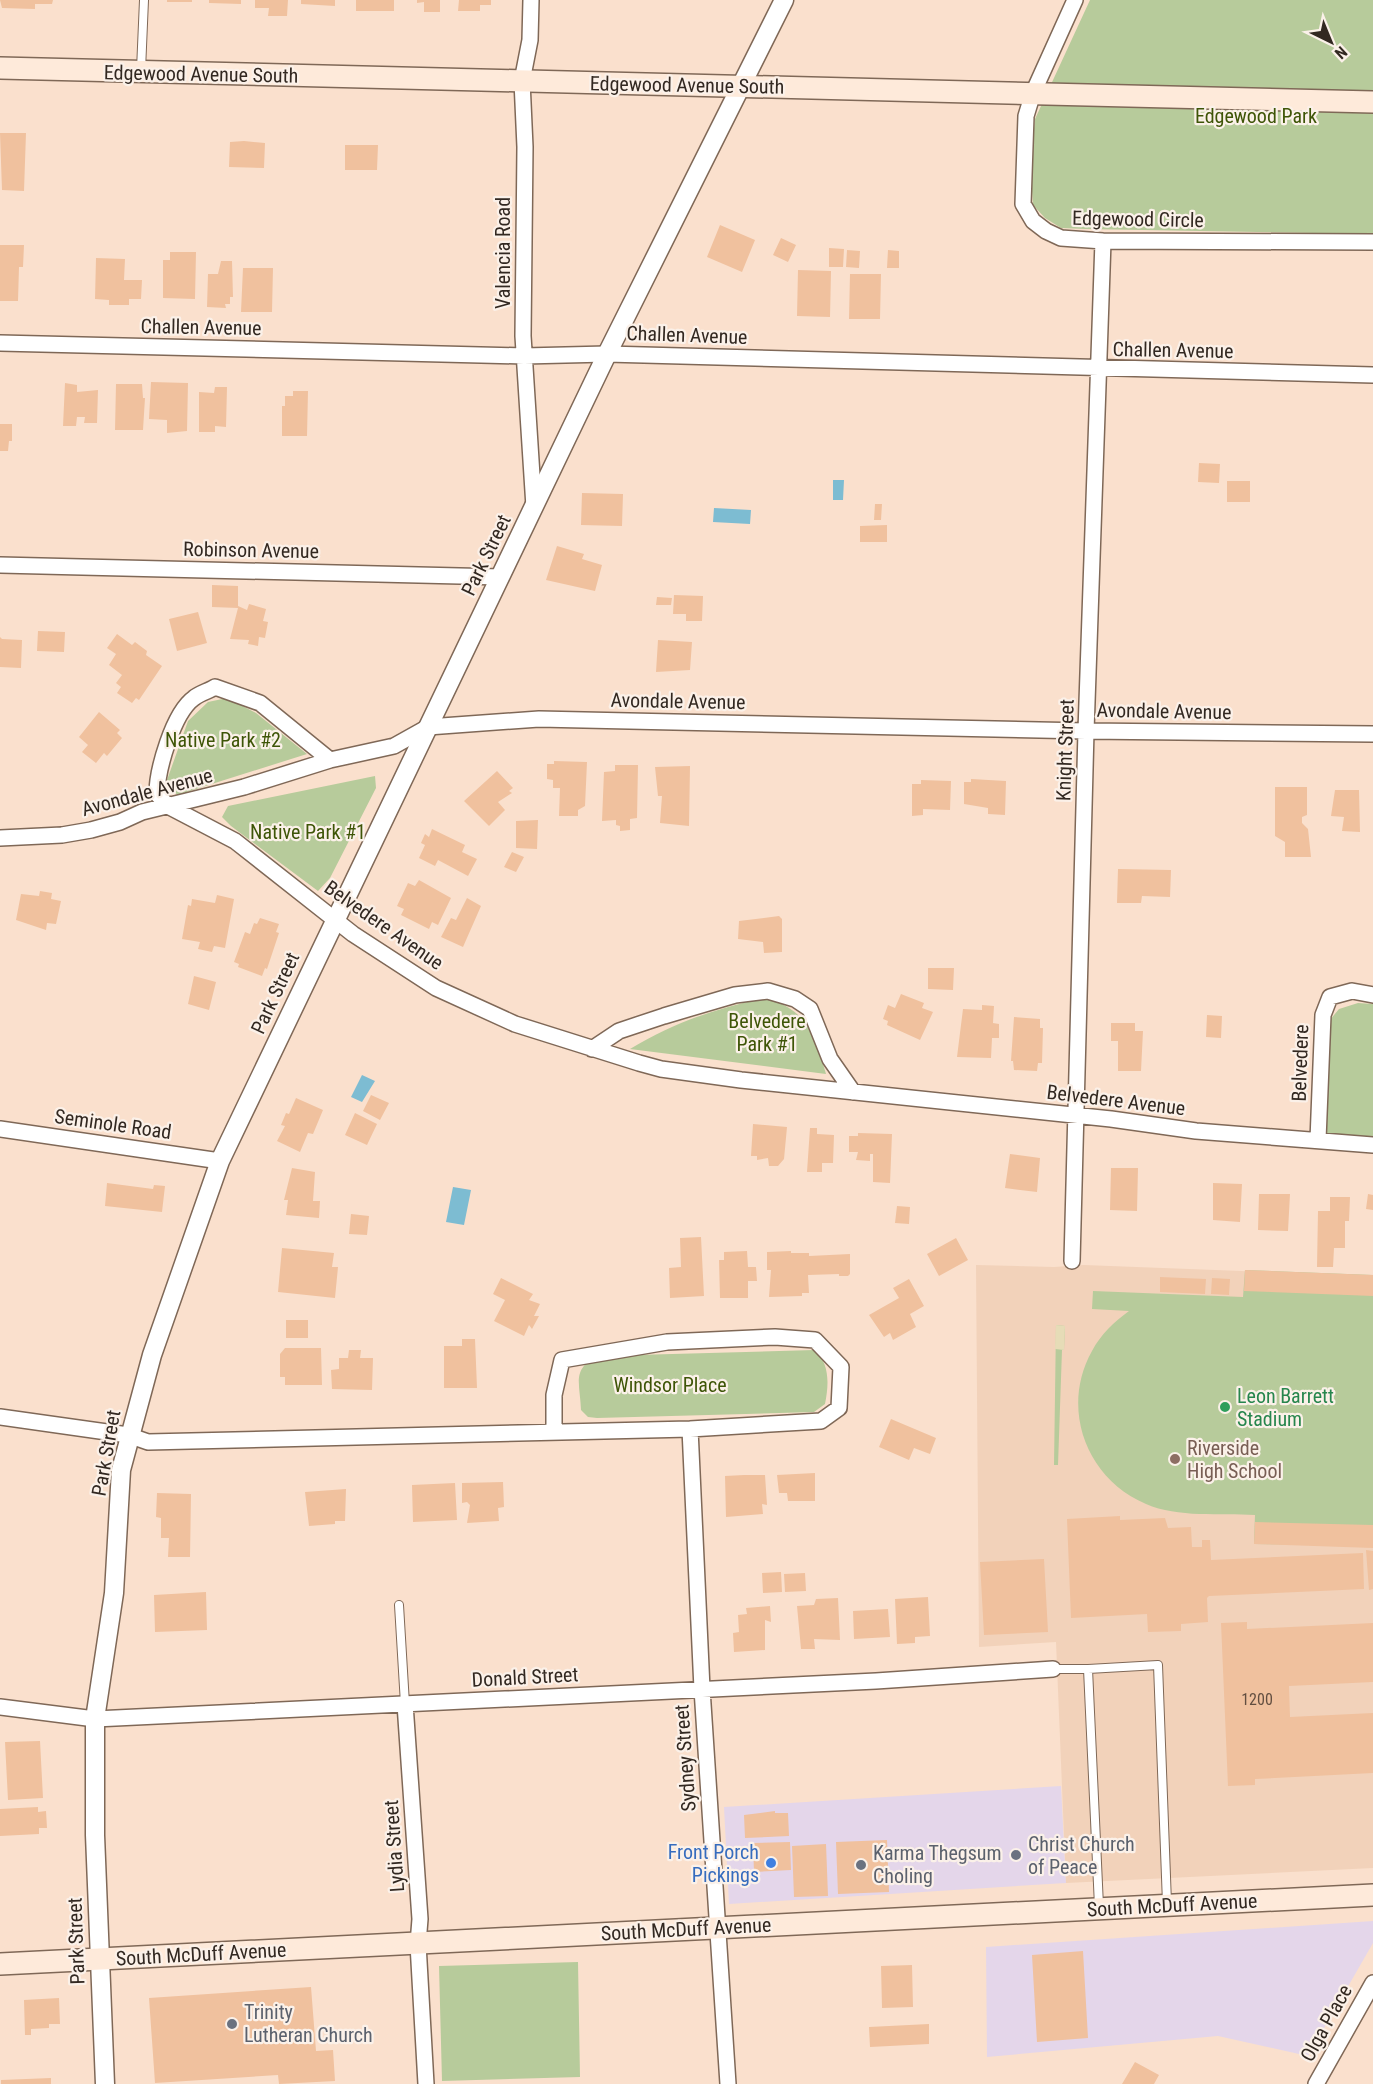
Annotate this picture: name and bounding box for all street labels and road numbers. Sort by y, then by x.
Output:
street label: Edgewood Avenue South [104,60,298,88]
street label: Edgewood Avenue South [590,71,784,99]
street label: Valencia Road [491,197,515,309]
street label: Edgewood Circle [1072,206,1204,232]
street label: Challen Avenue [140,314,262,340]
street label: Challen Avenue [626,321,748,349]
street label: Challen Avenue [1112,337,1234,363]
street label: Park Street [456,511,516,599]
street label: Robinson Avenue [183,537,319,563]
street label: Avondale Avenue [610,688,746,714]
street label: Avondale Avenue [1096,698,1232,724]
street label: Knight Street [1051,699,1079,801]
street label: Avondale Avenue [79,763,215,821]
street label: Belvedere Avenue [320,875,448,975]
street label: Park Street [246,948,304,1038]
street label: Belvedere [1287,1024,1313,1102]
street label: Belvedere Avenue [1045,1080,1187,1120]
street label: Seminole Road [53,1104,173,1144]
street label: Park Street [87,1408,125,1498]
street label: Donald Street [471,1662,579,1692]
street label: Sydney Street [669,1704,701,1812]
street label: Lydia Street [379,1799,409,1893]
street label: South McDuff Avenue [1086,1889,1258,1921]
street label: Park Street [62,1897,90,1985]
street label: South McDuff Avenue [600,1913,772,1945]
street label: South McDuff Avenue [115,1938,287,1970]
street label: Olga Place [1295,1980,1357,2066]

